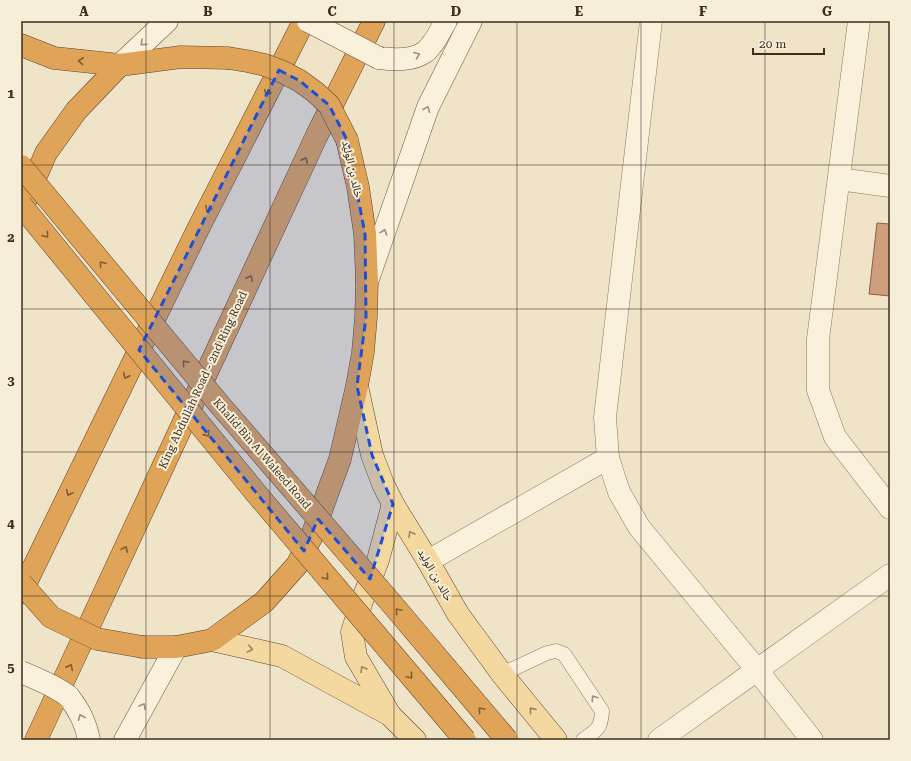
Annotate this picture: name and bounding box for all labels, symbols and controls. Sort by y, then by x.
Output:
text: A [79,4,89,19]
text: B [203,4,213,19]
text: C [327,4,337,19]
text: D [451,4,461,19]
text: E [575,4,583,19]
text: F [699,4,707,19]
text: G [822,4,832,19]
scale bar [753,30,824,56]
text: 20 m [759,37,786,51]
one-way arrow [140,38,148,46]
one-way arrow [414,51,421,59]
one-way arrow [78,57,84,66]
text: 1 [7,86,15,101]
one-way arrow [264,89,272,96]
one-way arrow [423,106,431,113]
street label: خالد بن الوليد [339,139,365,199]
one-way arrow [300,157,308,165]
one-way arrow [205,205,213,212]
one-way arrow [380,229,388,236]
text: 2 [7,230,15,245]
one-way arrow [41,231,48,238]
one-way arrow [100,261,107,268]
one-way arrow [245,275,253,283]
street label: King Abdullah Road - 2nd Ring Road [156,289,250,471]
one-way arrow [183,361,190,368]
one-way arrow [123,372,131,379]
text: 3 [7,373,15,388]
street label: Khalid Bin Al Waleed Road [211,396,313,512]
one-way arrow [203,429,210,436]
one-way arrow [66,489,74,496]
text: 4 [7,516,15,531]
one-way arrow [409,531,416,538]
one-way arrow [120,545,128,553]
street label: خالد بن الوليد [415,546,455,604]
one-way arrow [322,572,329,579]
one-way arrow [395,608,402,615]
one-way arrow [247,644,254,652]
text: 5 [7,660,15,675]
one-way arrow [65,663,73,671]
one-way arrow [360,666,368,673]
one-way arrow [406,671,413,678]
one-way arrow [591,695,598,702]
one-way arrow [139,703,146,710]
one-way arrow [529,707,536,714]
one-way arrow [479,708,486,715]
one-way arrow [78,713,86,720]

